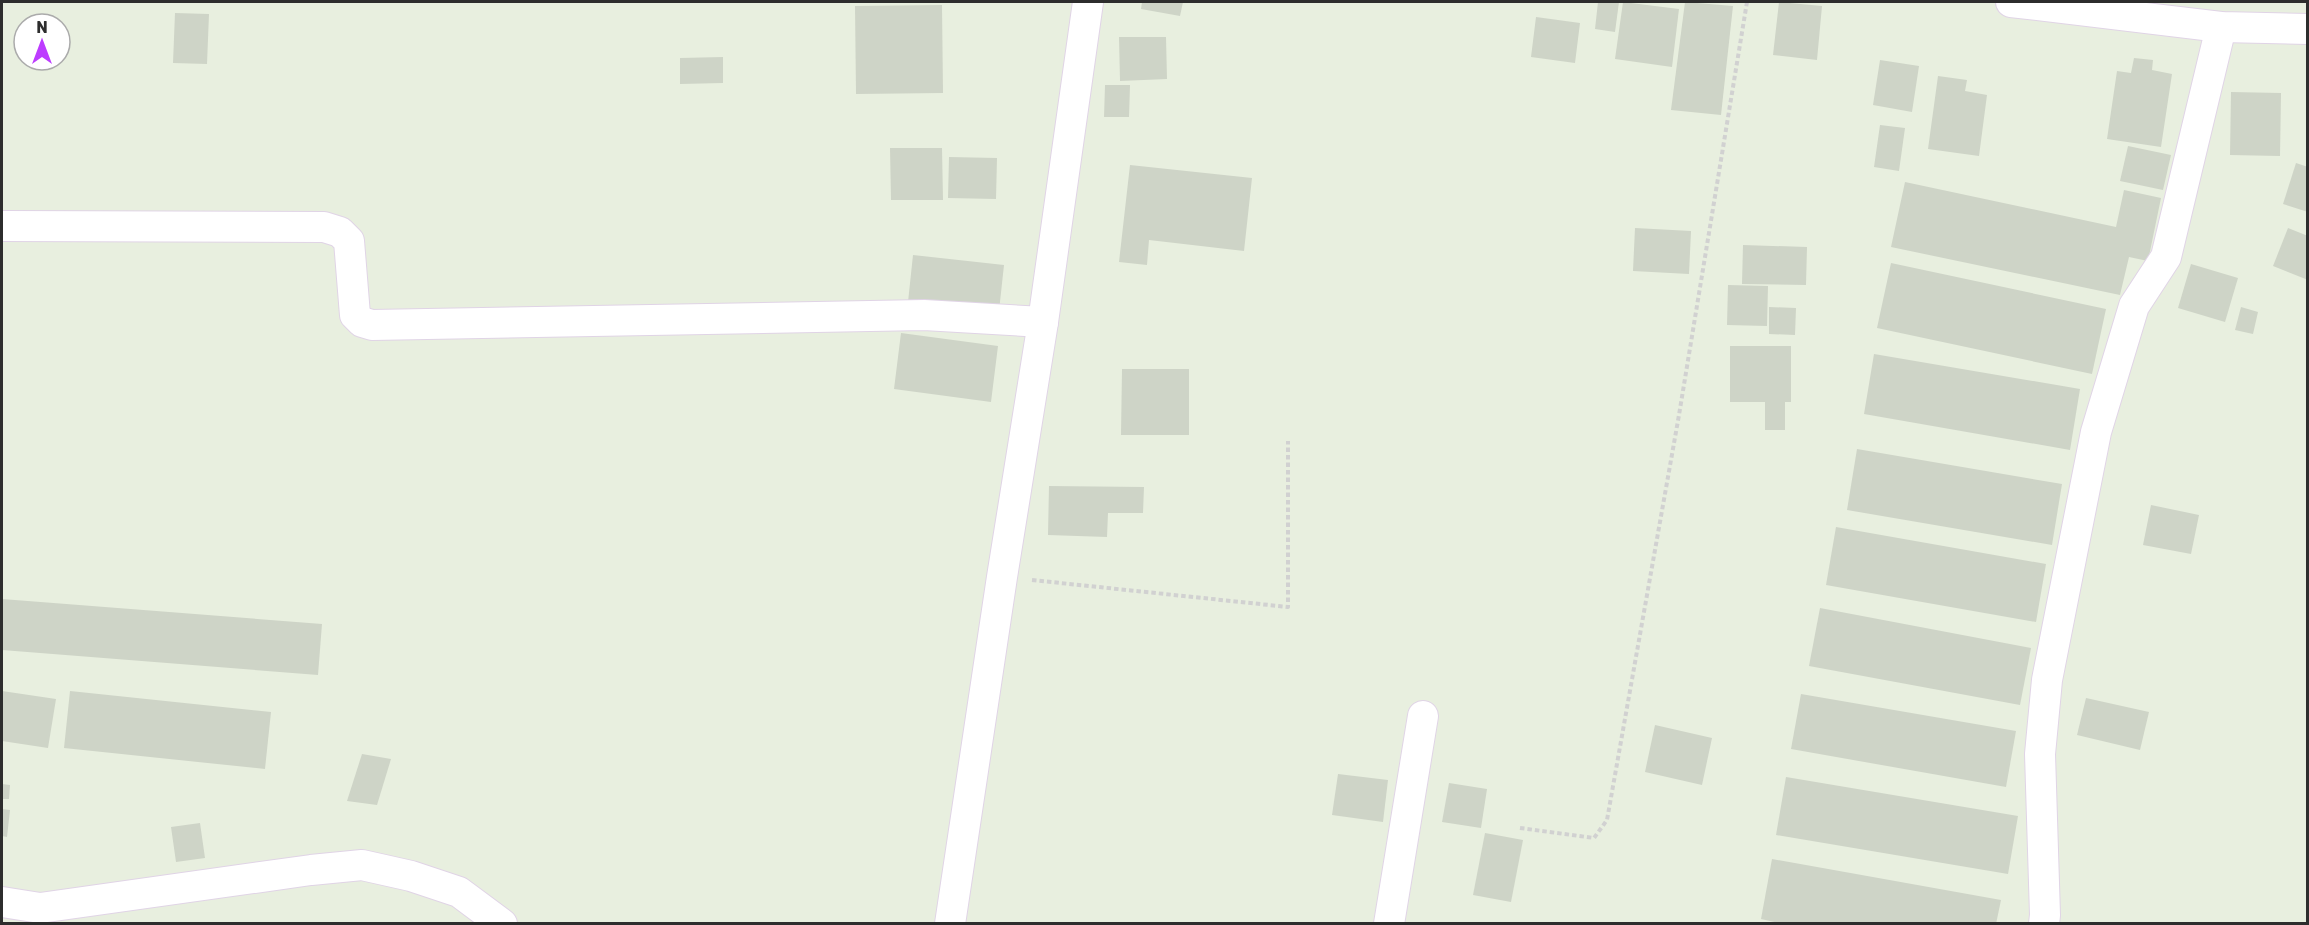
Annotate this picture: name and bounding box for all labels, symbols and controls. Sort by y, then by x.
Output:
north arrow [12,12,72,72]
text: N [36,18,48,37]

